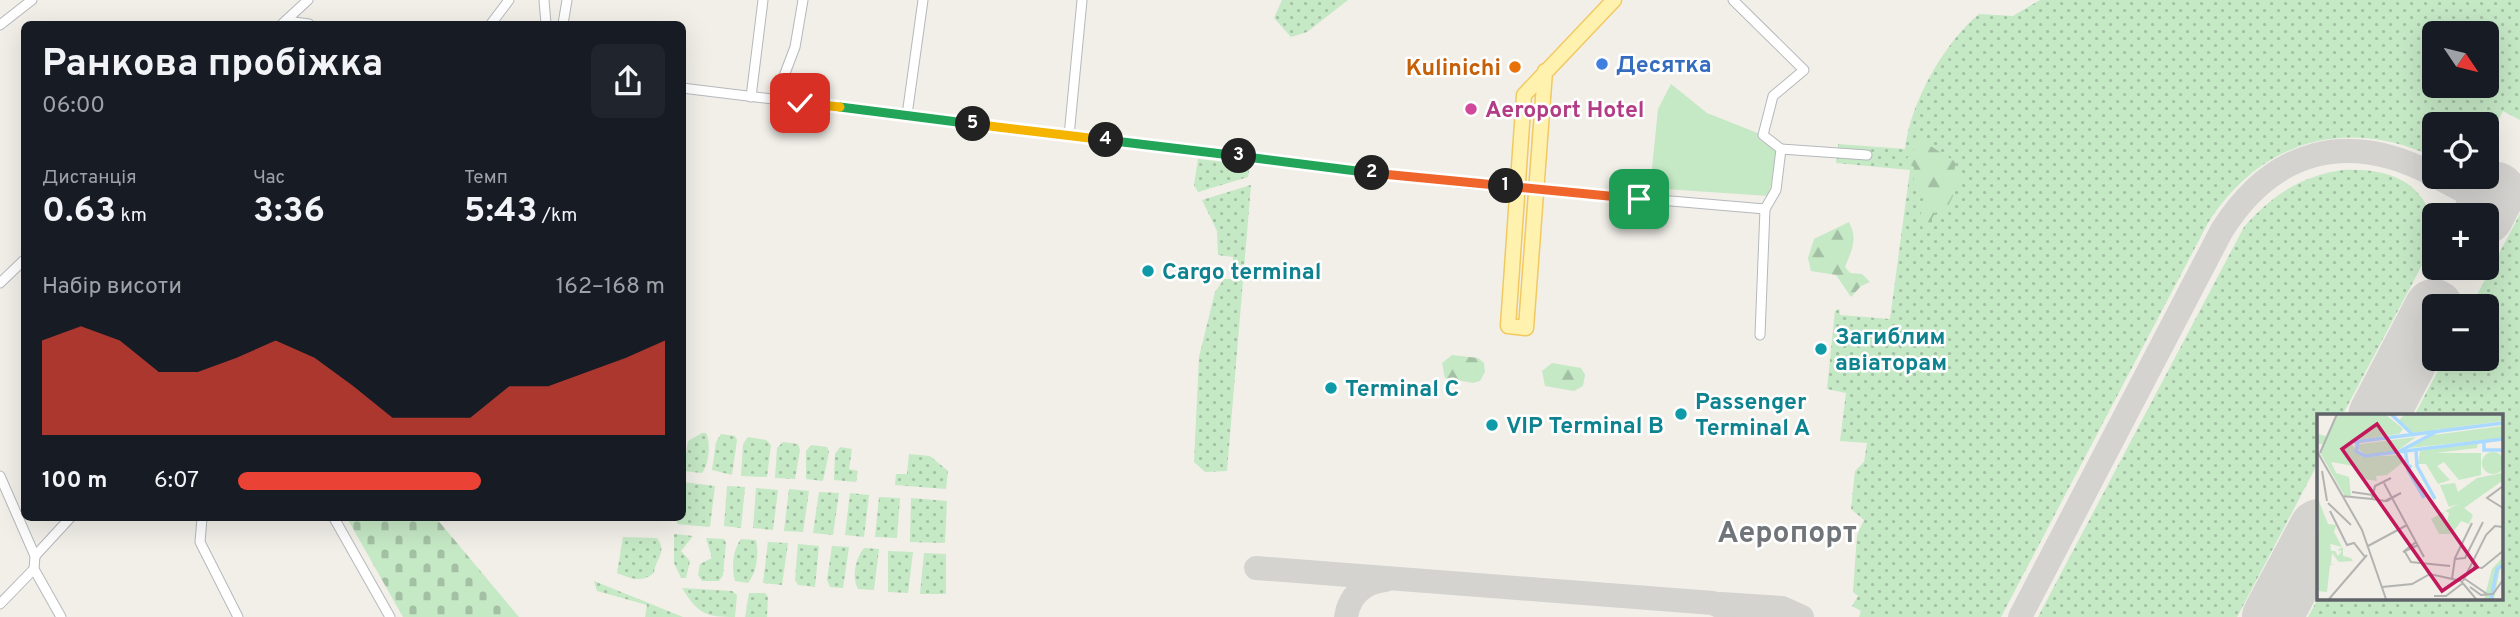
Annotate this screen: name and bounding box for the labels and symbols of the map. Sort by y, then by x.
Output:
north arrow [2422,21,2499,98]
place label: Десятка [1616,52,1712,81]
place label: Kulinichi [1406,55,1501,84]
marker: Десятка [1594,56,1610,72]
marker: Kulinichi [1507,59,1523,75]
pin [770,73,830,133]
place label: Aeroport Hotel [1485,97,1644,126]
marker: Aeroport Hotel [1463,101,1479,117]
pin: 5 [956,106,990,142]
pin: 4 [1088,122,1124,158]
pin: 3 [1222,138,1256,174]
pin: 2 [1354,156,1390,190]
pin: 1 [1488,168,1524,204]
pin [1609,169,1669,229]
place label: Cargo terminal [1162,259,1321,288]
marker: Cargo terminal [1140,263,1156,279]
place label: Загиблим авіаторам [1835,324,1947,379]
marker: Загиблим авіаторам [1813,341,1829,357]
place label: Terminal C [1345,376,1459,405]
marker: Terminal C [1323,380,1339,396]
place label: Passenger Terminal A [1695,389,1810,444]
marker: Passenger Terminal A [1673,406,1689,422]
place label: VIP Terminal B [1506,413,1664,442]
inset map [2317,414,2502,600]
marker: VIP Terminal B [1484,417,1500,433]
district label: Аеропорт [1717,516,1857,553]

